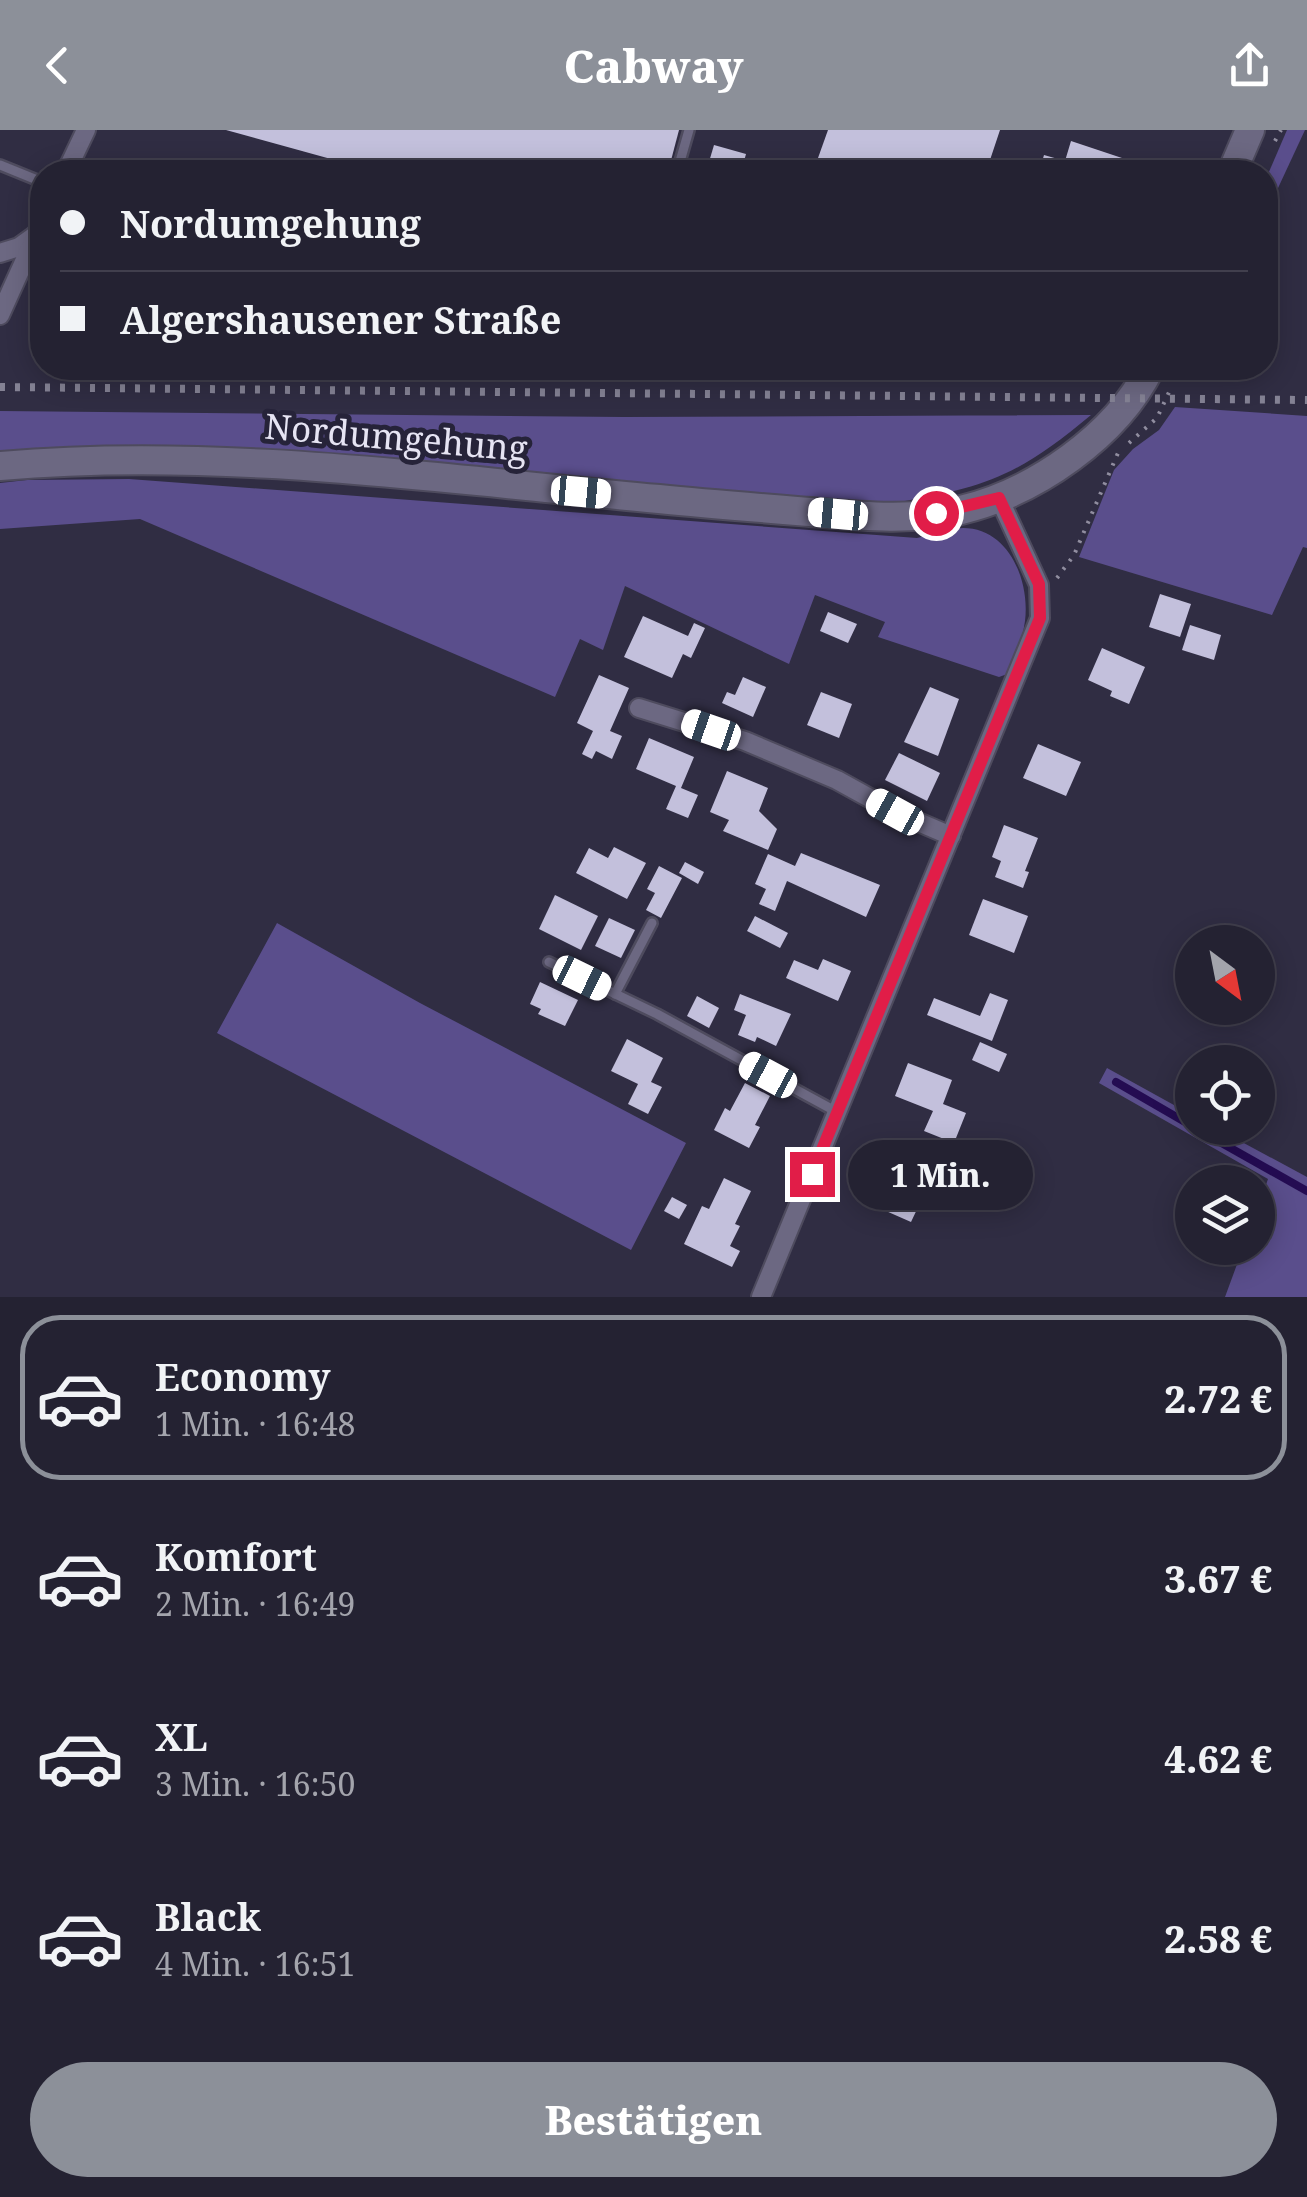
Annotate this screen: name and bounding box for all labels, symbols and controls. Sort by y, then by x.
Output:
text: Cabway [564,35,743,96]
icon: back [30,38,85,93]
icon: share [1222,38,1277,93]
text: Nordumgehung [120,197,421,249]
text: Algershausener Straße [120,293,561,345]
street label: Nordumgehung [263,402,530,471]
car [550,474,612,510]
route start [914,491,959,536]
car [807,496,869,532]
car [678,706,744,754]
car [861,784,929,840]
north arrow [1175,925,1275,1025]
map controls [1175,925,1275,1265]
car [548,951,616,1005]
button: locate [1175,1045,1275,1145]
car [734,1048,802,1102]
callout: 1 Min. [847,1139,1032,1209]
route end [790,1152,835,1197]
text: 1 Min. [890,1153,991,1196]
button: layers [1175,1165,1275,1265]
text: Economy [155,1350,331,1402]
icon: car [35,1353,125,1443]
text: 2.72 € [1164,1372,1272,1424]
text: 1 Min. · 16:48 [155,1402,355,1445]
text: Komfort [155,1530,317,1582]
icon: car [35,1533,125,1623]
text: 3.67 € [1164,1552,1272,1604]
text: 2 Min. · 16:49 [155,1582,355,1625]
text: XL [155,1710,208,1762]
icon: car [35,1713,125,1803]
text: 4.62 € [1164,1732,1272,1784]
text: 3 Min. · 16:50 [155,1762,355,1805]
text: Black [155,1890,261,1942]
icon: car [35,1893,125,1983]
text: 2.58 € [1164,1912,1272,1964]
text: 4 Min. · 16:51 [155,1942,355,1985]
button: Bestätigen [30,2062,1277,2177]

